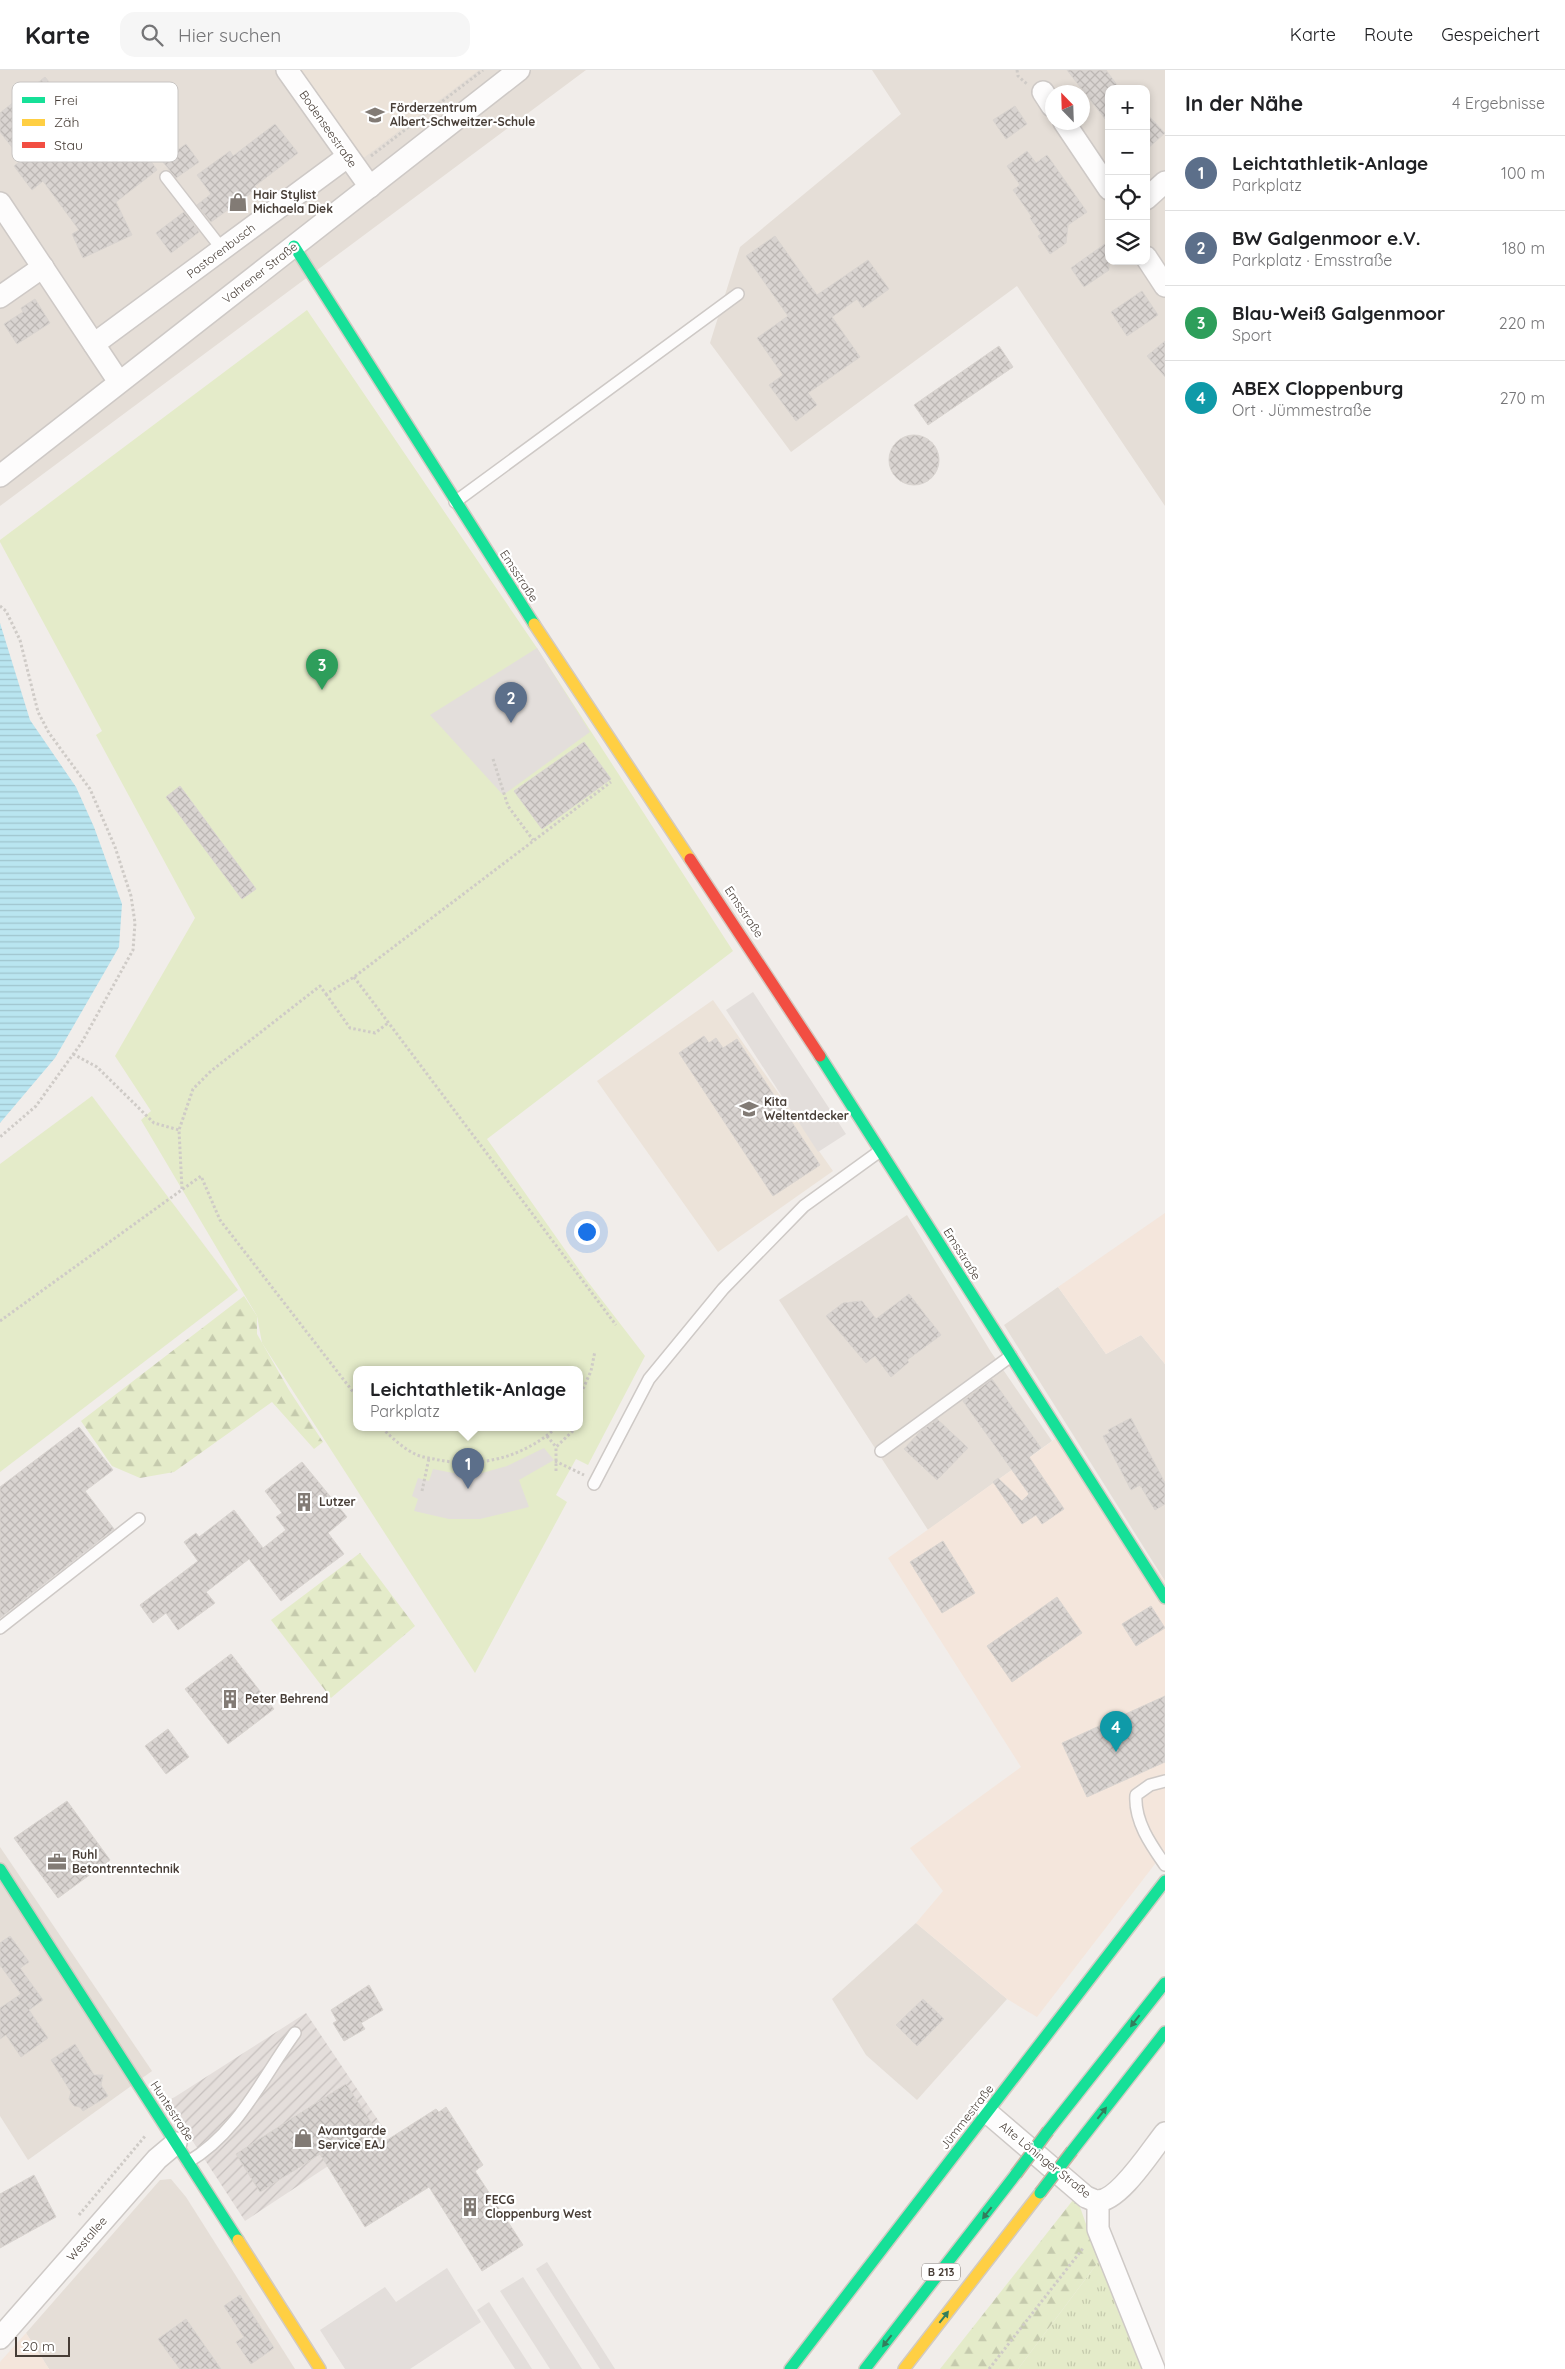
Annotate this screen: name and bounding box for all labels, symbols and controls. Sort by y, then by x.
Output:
search box [120,12,470,57]
text: Karte [25,20,90,50]
icon: search [138,21,166,49]
text: Hier suchen [178,23,281,47]
text: Karte [1290,23,1336,46]
text: Route [1364,23,1413,46]
text: Gespeichert [1441,23,1540,46]
legend [12,82,178,162]
north arrow [1045,85,1090,130]
map controls [1105,85,1150,265]
button: + [1105,85,1150,130]
street label: Bodenseestraße [296,87,361,170]
text: In der Nähe [1185,90,1303,116]
text: Frei [54,91,78,109]
text: 4 Ergebnisse [1452,93,1545,113]
place label: Förderzentrum Albert-Schweitzer-Schule [390,100,535,129]
school or university icon: Förderzentrum Albert-Schweitzer-Schule [364,104,386,126]
text: Zäh [54,113,79,131]
button: − [1105,130,1150,175]
text: Stau [54,136,83,154]
text: Leichtathletik-Anlage [1232,151,1428,175]
text: 1 [1198,163,1204,183]
text: 100 m [1501,163,1545,183]
button: locate [1105,175,1150,220]
text: Parkplatz [1232,175,1302,195]
place label: Hair Stylist Michaela Diek [253,187,333,216]
shop icon: Hair Stylist Michaela Diek [227,191,249,213]
street label: Pastorenbusch [183,220,258,281]
button: layers [1105,220,1150,265]
text: BW Galgenmoor e.V. [1232,226,1421,250]
street label: Vahrener Straße [219,238,300,307]
text: 2 [1196,238,1206,258]
text: 180 m [1502,238,1545,258]
text: Parkplatz · Emsstraße [1232,250,1392,270]
text: Blau-Weiß Galgenmoor [1232,301,1445,325]
text: 3 [1197,313,1205,333]
text: 220 m [1499,313,1545,333]
text: Sport [1232,325,1272,345]
text: ABEX Cloppenburg [1232,376,1404,400]
text: 4 [1196,388,1206,408]
text: 270 m [1500,388,1545,408]
text: Ort · Jümmestraße [1232,400,1372,420]
street label: Emsstraße [497,547,542,605]
pin: 3 [306,649,338,690]
pin: 2 [495,682,527,723]
street label: Emsstraße [722,883,767,941]
place label: Kita Weltentdecker [764,1094,849,1123]
school or university icon: Kita Weltentdecker [738,1098,760,1120]
your location [574,1219,600,1245]
street label: Emsstraße [940,1225,985,1283]
popup [353,1366,583,1431]
text: Leichtathletik-Anlage [370,1377,566,1401]
text: Parkplatz [370,1401,440,1421]
pin: 1 [452,1448,484,1489]
building icon: Lutzer [293,1491,315,1513]
place label: Lutzer [319,1494,356,1509]
building icon: Peter Behrend [219,1688,241,1710]
place label: Peter Behrend [245,1691,328,1706]
pin: 4 [1100,1711,1132,1752]
place label: Ruhl Betontrenntechnik [72,1847,180,1876]
office icon: Ruhl Betontrenntechnik [46,1851,68,1873]
one-way arrow [1129,2014,1140,2027]
street label: Huntestraße [147,2078,198,2144]
street label: Jümmestraße [937,2081,997,2152]
one-way arrow [1097,2106,1108,2119]
street label: Alte Löninger Straße [997,2118,1094,2201]
place label: Avantgarde Service EAJ [318,2123,386,2152]
shop icon: Avantgarde Service EAJ [292,2127,314,2149]
place label: FECG Cloppenburg West [485,2192,592,2221]
building icon: FECG Cloppenburg West [459,2196,481,2218]
one-way arrow [981,2206,992,2219]
street label: Westallee [63,2213,110,2264]
road number: B 213 [922,2264,960,2280]
one-way arrow [939,2311,950,2324]
scale bar [15,2334,70,2357]
one-way arrow [882,2334,892,2348]
text: 20 m [22,2337,55,2355]

